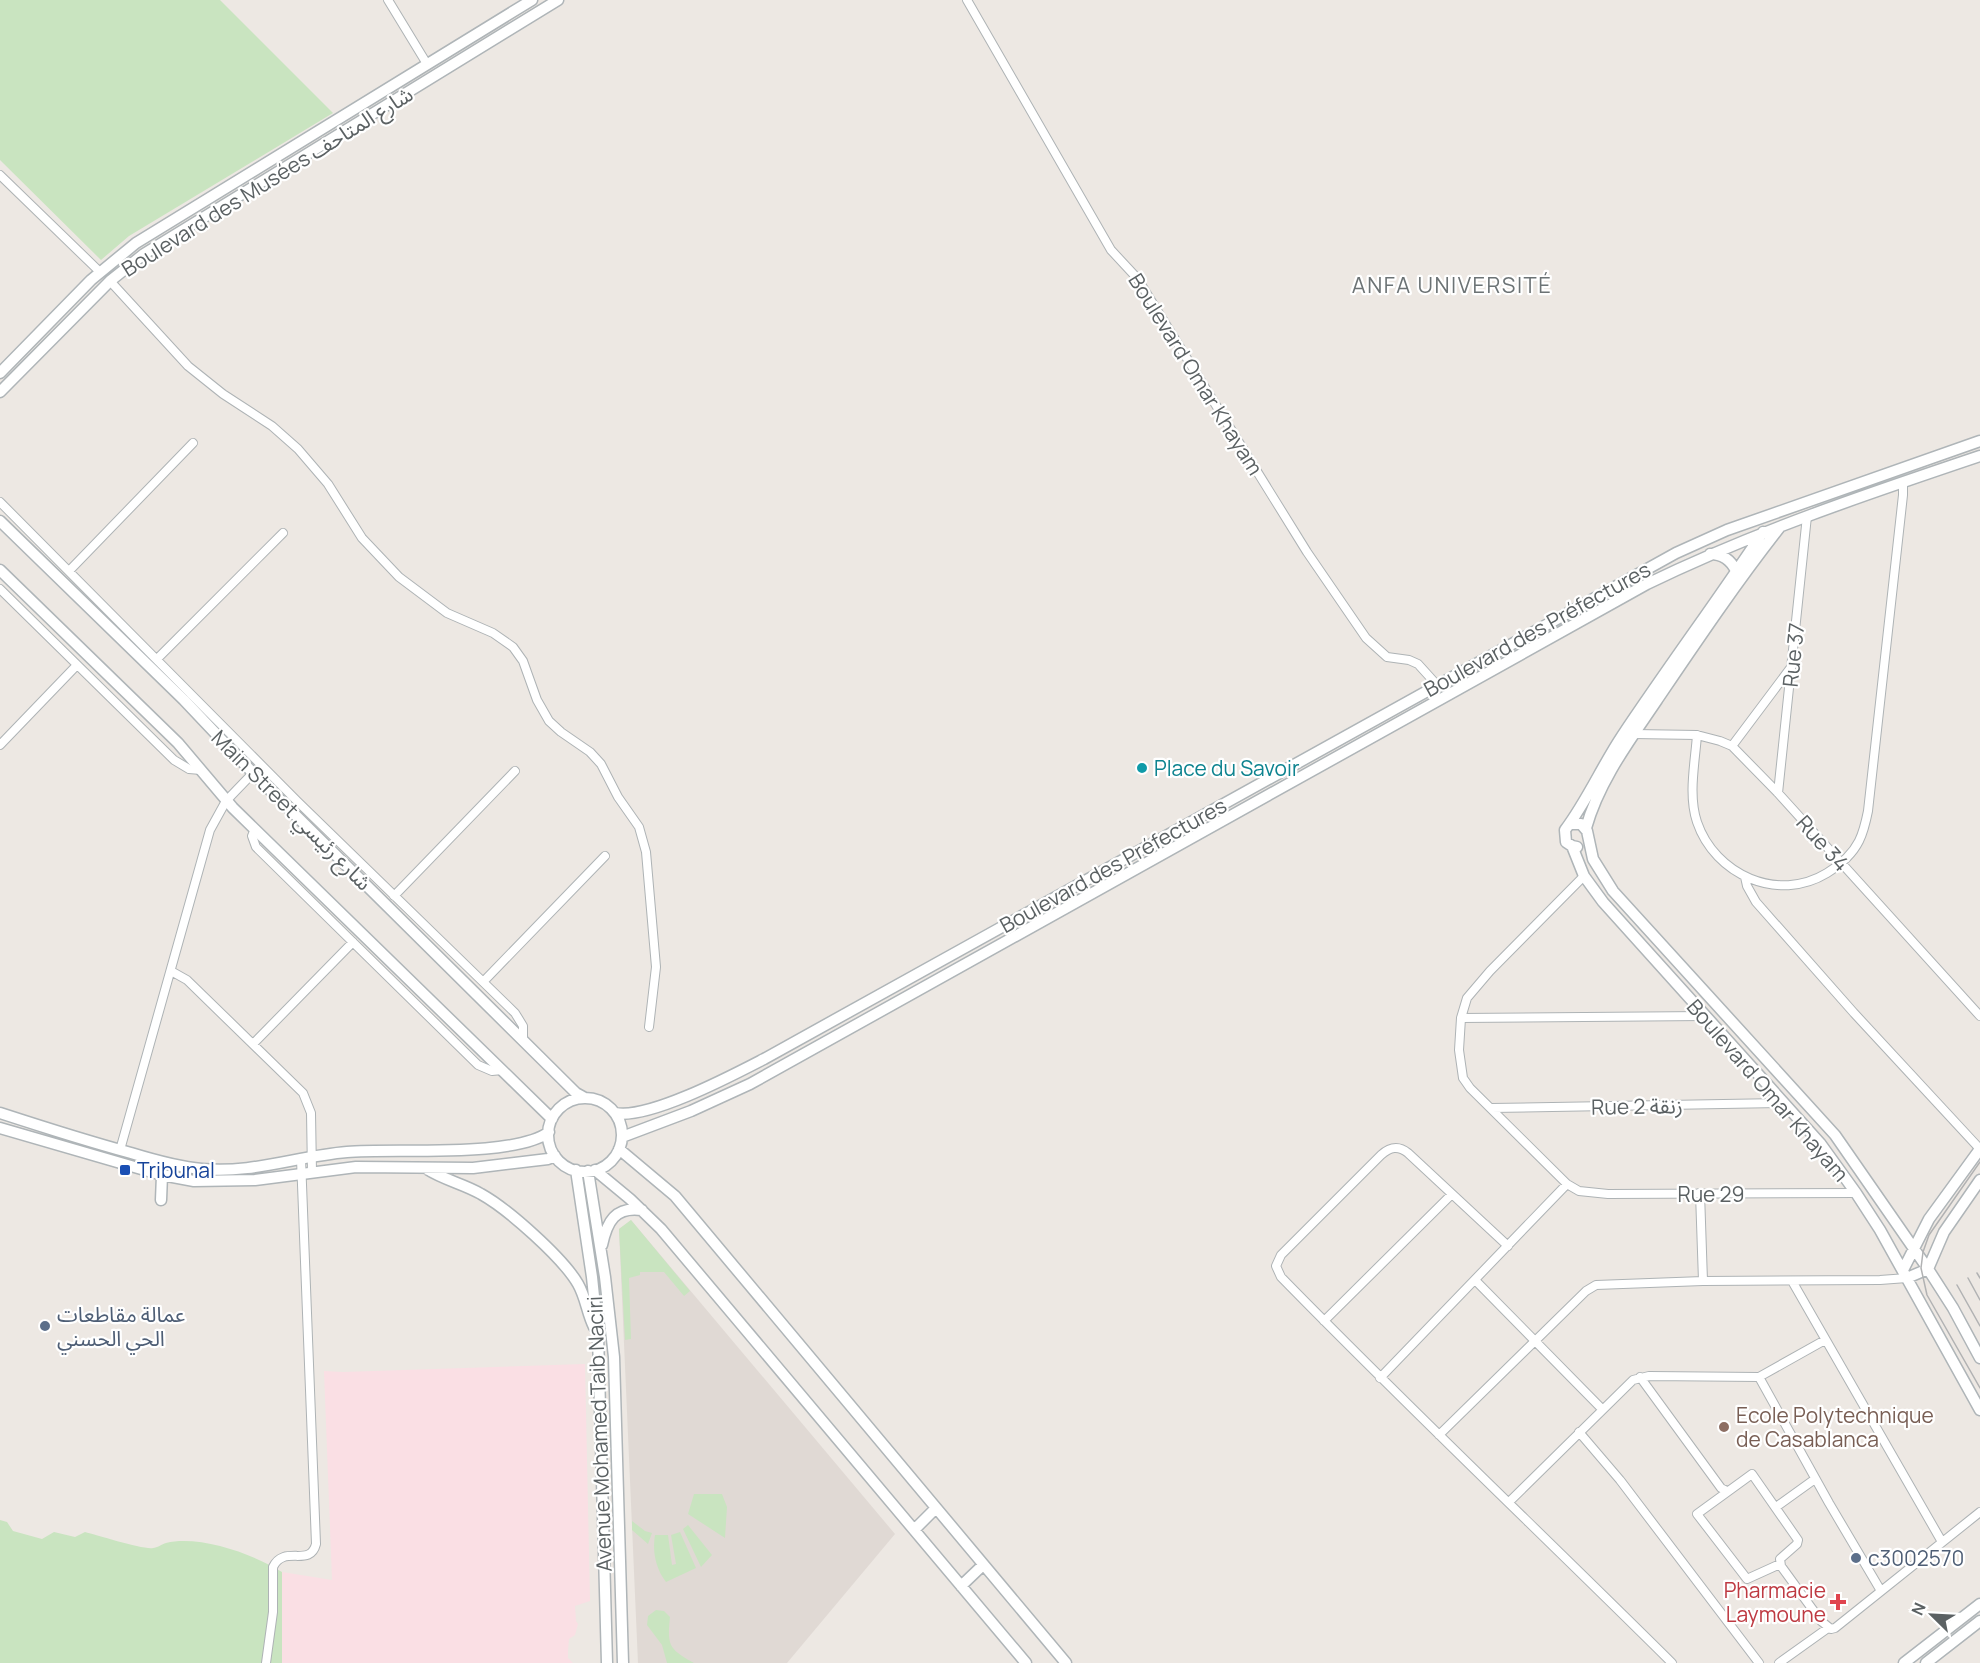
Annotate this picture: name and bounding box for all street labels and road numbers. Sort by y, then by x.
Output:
street label: Boulevard des Musées شارع المتاحف [116,80,419,284]
street label: Boulevard Omar Khayam [1122,268,1270,480]
street label: Boulevard des Préfectures [1419,555,1655,703]
street label: Rue 37 [1776,622,1810,688]
street label: Main Street شارع رئيسي [204,724,378,898]
street label: Boulevard des Préfectures [995,791,1231,939]
street label: Rue 34 [1790,809,1856,877]
street label: Boulevard Omar Khayam [1681,993,1855,1187]
street label: Rue 2 زنقة [1591,1091,1683,1121]
street label: Rue 29 [1677,1180,1745,1208]
street label: Avenue Mohamed Taib Naciri [580,1296,618,1572]

